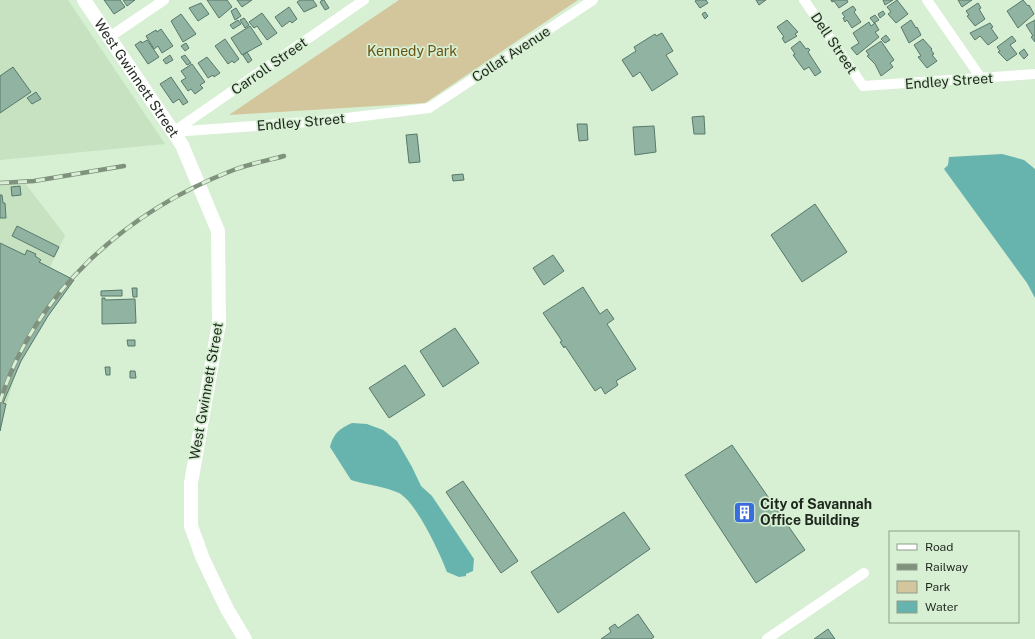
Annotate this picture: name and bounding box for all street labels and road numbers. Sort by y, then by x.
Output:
street label: Dell Street [808,9,860,77]
street label: West Gwinnett Street [91,16,182,140]
street label: Collat Avenue [469,23,553,85]
street label: Carroll Street [228,34,310,98]
street label: Endley Street [904,70,994,92]
street label: Endley Street [256,110,346,134]
street label: West Gwinnett Street [186,321,226,461]

